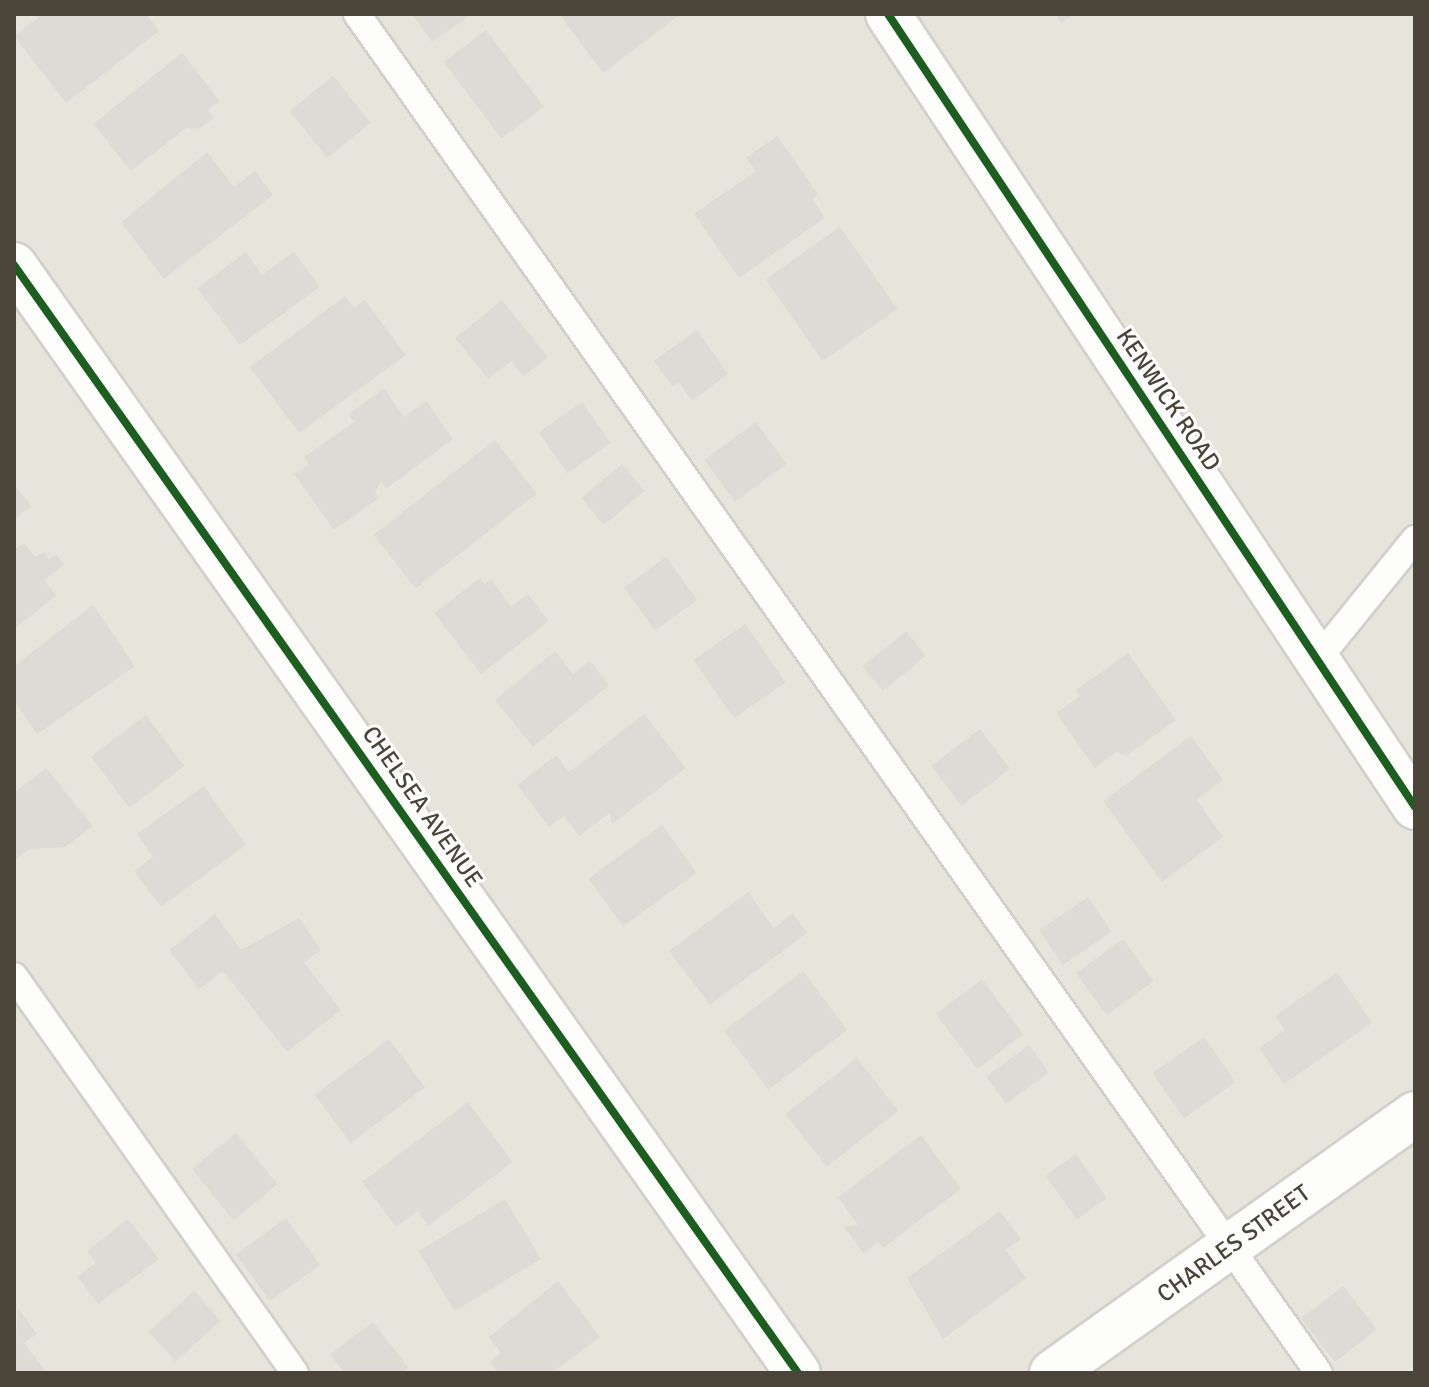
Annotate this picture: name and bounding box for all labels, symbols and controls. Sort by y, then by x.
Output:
street label: KENWICK ROAD [1110,323,1226,477]
street label: CHELSEA AVENUE [356,721,488,893]
street label: CHARLES STREET [1152,1179,1316,1309]

